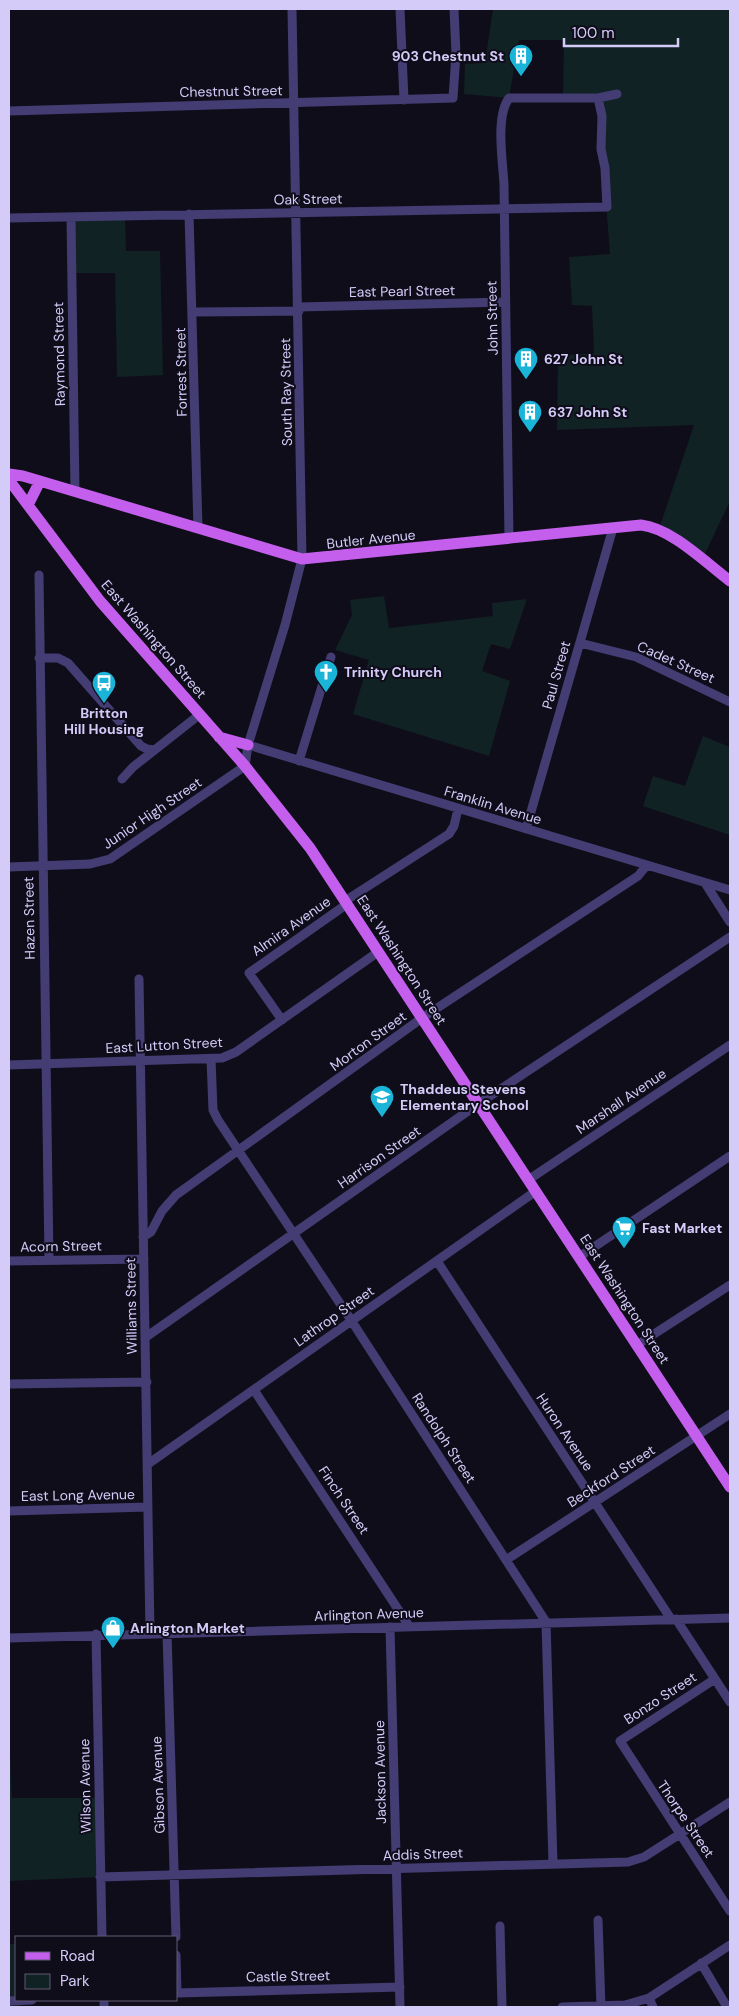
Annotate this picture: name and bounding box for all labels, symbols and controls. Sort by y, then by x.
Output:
scale bar [564,15,678,47]
text: 100 m [572,23,615,43]
building icon: 903 Chestnut St [508,43,534,77]
place label: 903 Chestnut St [392,47,504,65]
street label: Chestnut Street [179,81,283,101]
street label: Oak Street [273,189,343,209]
street label: John Street [482,280,502,356]
street label: East Pearl Street [349,281,455,301]
street label: Raymond Street [49,302,69,406]
street label: Forrest Street [171,327,191,417]
street label: South Ray Street [276,338,296,446]
building icon: 627 John St [513,346,539,380]
place label: 627 John St [544,350,623,368]
building icon: 637 John St [517,399,543,433]
place label: 637 John St [548,403,627,421]
street label: Butler Avenue [326,525,416,553]
street label: East Washington Street [98,576,210,702]
street label: Cadet Street [634,637,718,687]
street label: Paul Street [538,639,574,711]
church icon: Trinity Church [313,659,339,693]
place label: Trinity Church [344,663,442,681]
bus stop icon: Britton Hill Housing [91,670,117,704]
place label: Britton Hill Housing [64,704,144,738]
street label: Junior High Street [99,773,205,853]
street label: Franklin Avenue [442,782,544,828]
street label: Hazen Street [19,876,39,960]
street label: Almira Avenue [248,892,334,960]
street label: East Washington Street [353,892,451,1028]
street label: Morton Street [326,1007,410,1075]
street label: East Lutton Street [105,1033,223,1057]
street label: Marshall Avenue [573,1064,670,1138]
place label: Thaddeus Stevens Elementary School [400,1080,529,1114]
school or university icon: Thaddeus Stevens Elementary School [369,1084,395,1118]
street label: Harrison Street [334,1122,424,1192]
supermarket icon: Fast Market [611,1215,637,1249]
place label: Fast Market [642,1219,722,1237]
street label: East Washington Street [576,1231,674,1367]
street label: Acorn Street [20,1236,102,1256]
street label: Williams Street [121,1257,141,1355]
street label: Lathrop Street [290,1282,378,1350]
street label: Randolph Street [408,1389,480,1487]
street label: Huron Avenue [532,1390,598,1474]
street label: Beckford Street [564,1441,658,1511]
street label: Finch Street [315,1462,373,1538]
street label: East Long Avenue [21,1485,135,1505]
street label: Arlington Avenue [314,1603,424,1625]
shop icon: Arlington Market [100,1615,126,1649]
place label: Arlington Market [130,1619,245,1637]
street label: Bonzo Street [620,1668,700,1728]
street label: Jackson Avenue [370,1720,390,1824]
street label: Gibson Avenue [147,1736,169,1834]
street label: Wilson Avenue [75,1738,95,1834]
street label: Thorpe Street [654,1777,718,1861]
street label: Addis Street [383,1844,463,1864]
legend [15,1936,178,2001]
text: Road [60,1946,95,1966]
street label: Castle Street [246,1966,330,1986]
text: Park [60,1971,90,1991]

